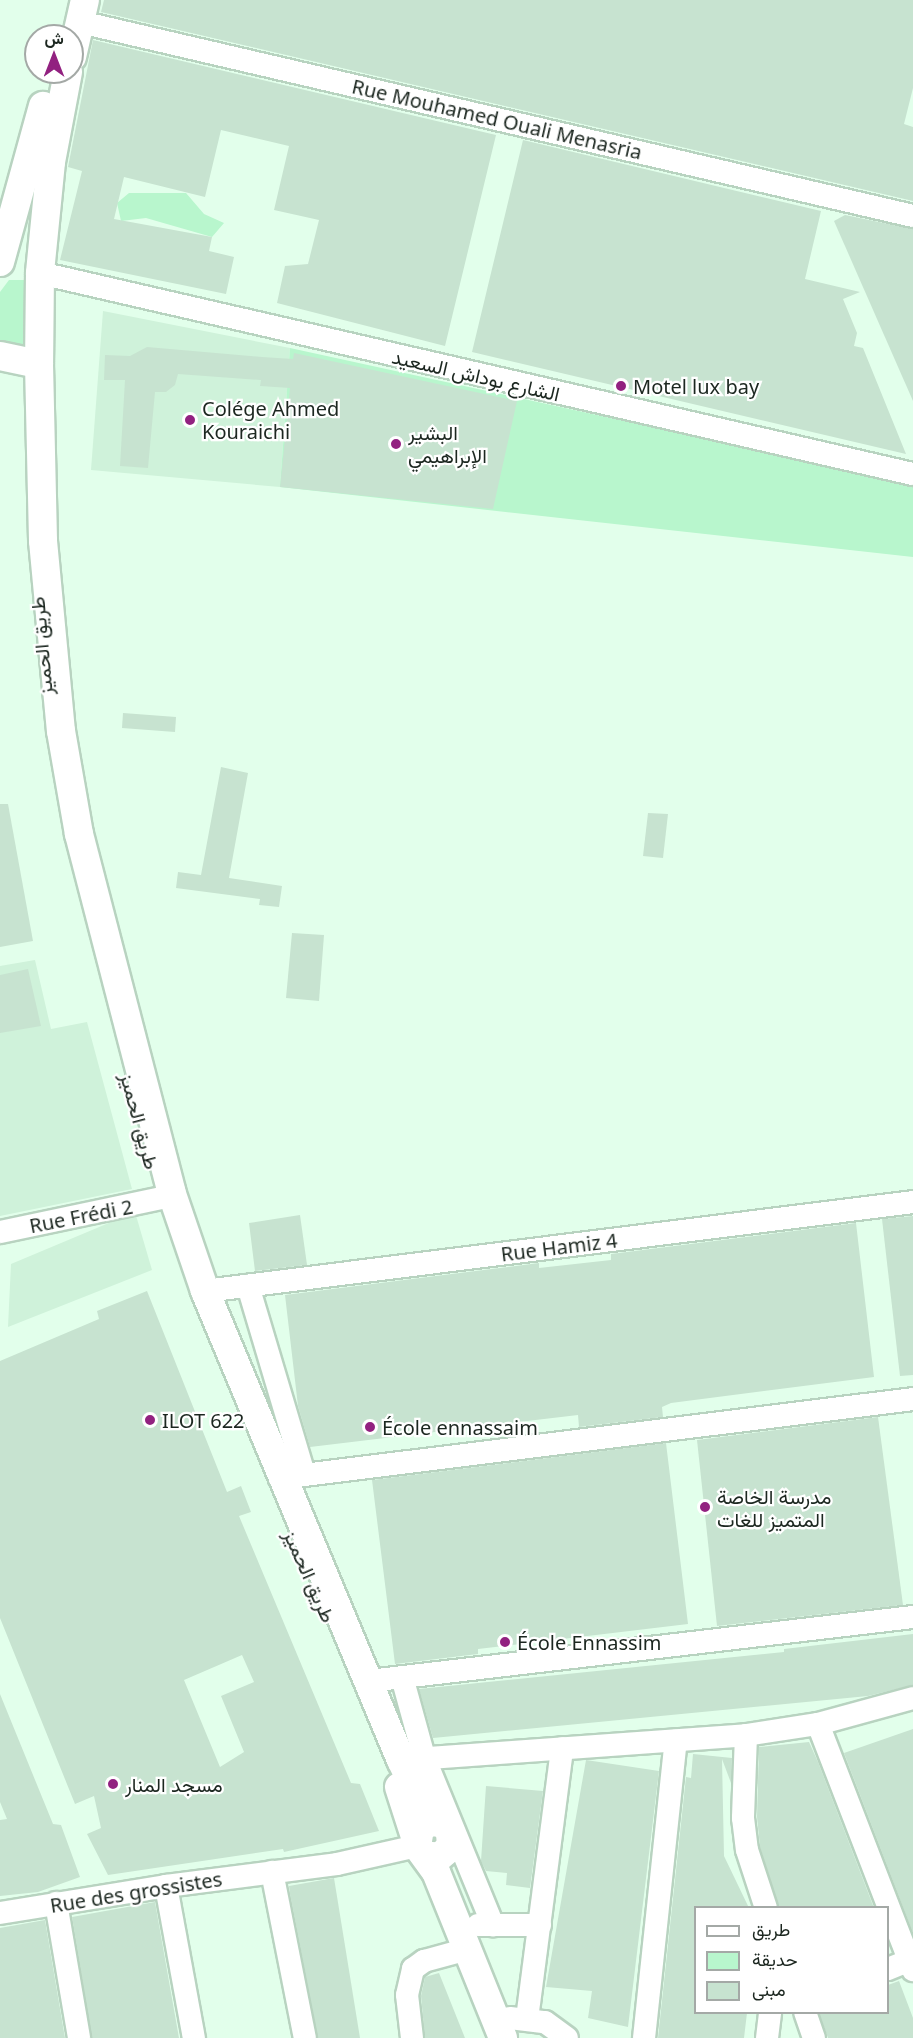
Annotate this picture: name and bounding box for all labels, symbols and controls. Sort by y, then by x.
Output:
north arrow [24,24,84,84]
text: ش [44,27,64,49]
street label: Rue Mouhamed Ouali Menasria [350,74,644,164]
street label: الشارع بوداش السعيد [390,344,562,406]
place label: Motel lux bay [633,374,759,398]
marker: Motel lux bay [614,379,628,393]
place label: Colége Ahmed Kouraichi [202,396,339,443]
marker: Colége Ahmed Kouraichi [183,413,197,427]
place label: البشير الإبراهيمي [408,420,487,467]
marker: البشير الإبراهيمي [389,437,403,451]
street label: طريق الحميز [25,596,57,696]
street label: طريق الحميز [116,1070,164,1172]
street label: Rue Frédi 2 [27,1194,135,1238]
street label: Rue Hamiz 4 [499,1228,619,1266]
place label: ILOT 622 [162,1408,245,1432]
marker: ILOT 622 [143,1413,157,1427]
place label: École ennassaim [382,1415,538,1439]
marker: École ennassaim [363,1420,377,1434]
place label: مدرسة الخاصة المتميز للغات [717,1484,831,1531]
marker: مدرسة الخاصة المتميز للغات [698,1500,712,1514]
street label: طريق الحميز [279,1526,341,1626]
place label: École Ennassim [517,1630,662,1654]
marker: École Ennassim [498,1635,512,1649]
place label: مسجد المنار [125,1772,223,1796]
marker: مسجد المنار [106,1777,120,1791]
street label: Rue des grossistes [48,1867,224,1917]
legend [694,1906,889,2014]
text: طريق [752,1917,790,1941]
text: حديقة [752,1947,798,1971]
text: مبنى [752,1977,786,2001]

